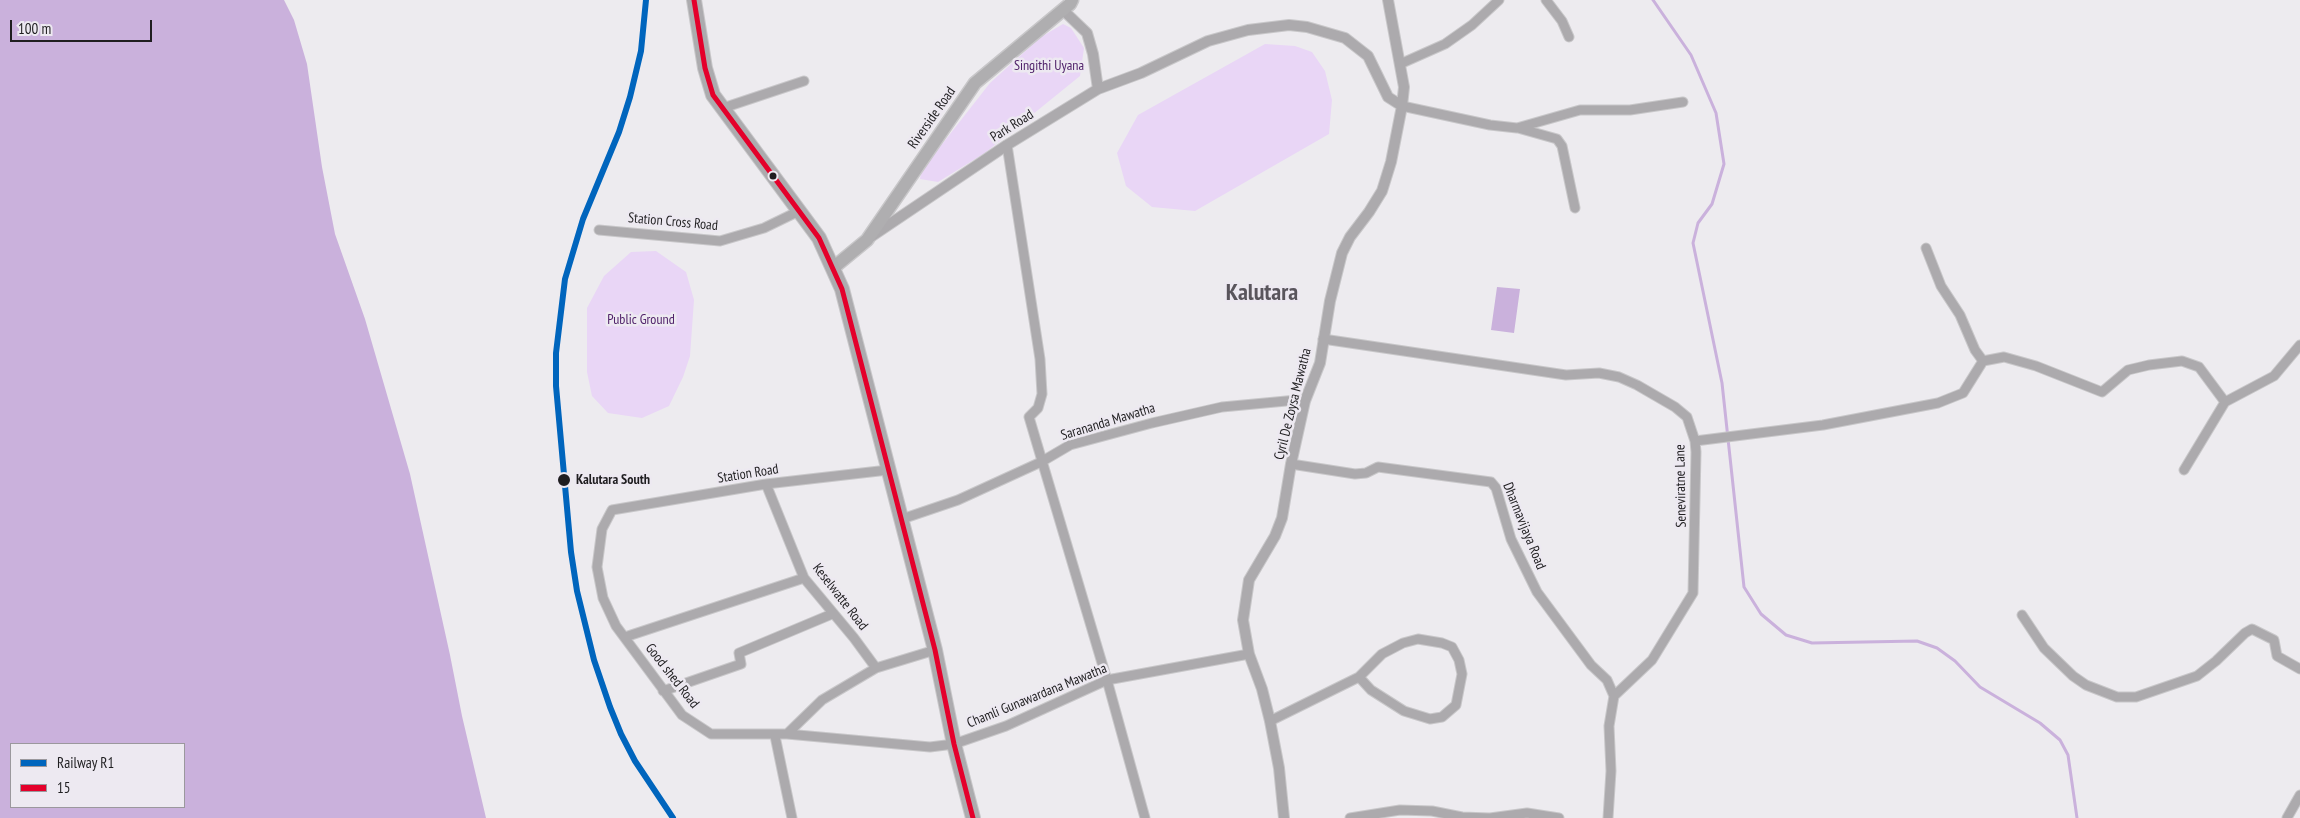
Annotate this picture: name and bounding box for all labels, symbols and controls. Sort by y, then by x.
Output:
scale bar [12,10,155,42]
text: 100 m [18,19,51,38]
park label: Singithi Uyana [1014,58,1084,74]
street label: Riverside Road [905,84,959,152]
street label: Park Road [987,106,1037,146]
unlabelled marker [768,171,778,181]
street label: Station Cross Road [627,210,719,234]
district label: Kalutara [1226,279,1298,307]
park label: Public Ground [607,312,675,328]
street label: Cyril De Zoysa Mawatha [1271,346,1315,462]
street label: Sarananda Mawatha [1059,400,1157,444]
street label: Seneviratne Lane [1672,444,1690,528]
street label: Station Road [716,461,780,487]
marker: Kalutara South [556,472,572,488]
place label: Kalutara South [576,472,650,488]
street label: Dharmavijaya Road [1499,480,1549,572]
street label: Keselwatte Road [809,560,871,634]
street label: Good shed Road [641,640,703,712]
street label: Chamli Gunawardana Mawatha [965,660,1109,732]
legend [10,743,185,808]
text: Railway R1 [57,753,114,772]
text: 15 [57,778,71,797]

